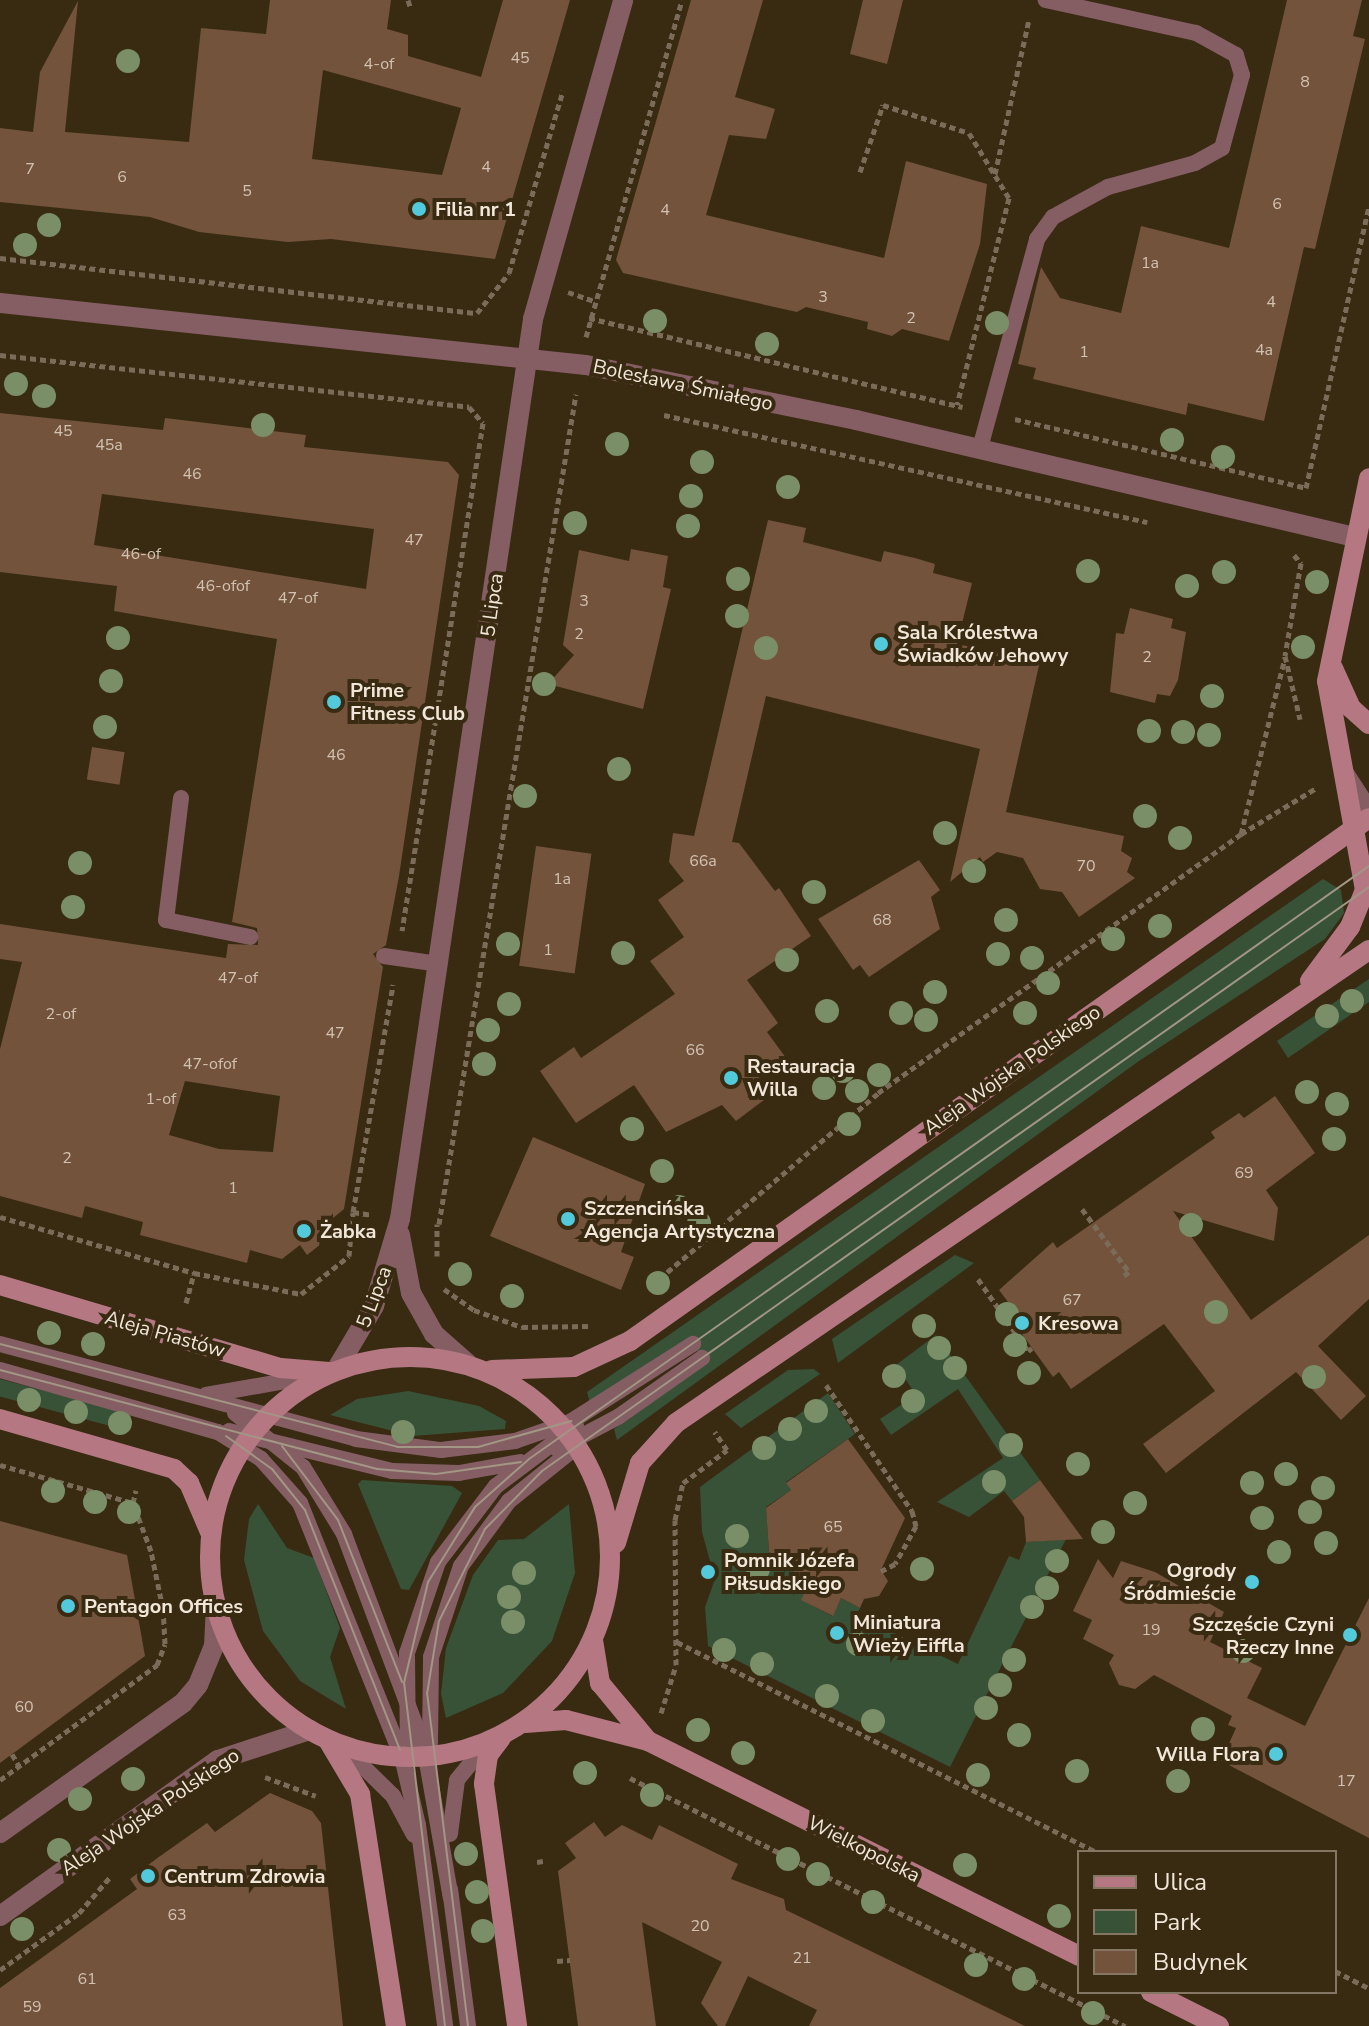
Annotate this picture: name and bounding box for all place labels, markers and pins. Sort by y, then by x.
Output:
place label: Filia nr 1 [435,197,516,221]
marker: Filia nr 1 [410,200,428,218]
place label: Sala Królestwa Świadków Jehowy [897,620,1068,667]
marker: Sala Królestwa Świadków Jehowy [872,635,890,653]
place label: Prime Fitness Club [350,678,465,725]
marker: Prime Fitness Club [325,693,343,711]
place label: Restauracja Willa [747,1054,855,1101]
marker: Restauracja Willa [722,1069,740,1087]
place label: Szczencińska Agencja Artystyczna [584,1196,775,1243]
marker: Szczencińska Agencja Artystyczna [559,1210,577,1228]
place label: Żabka [320,1219,376,1243]
marker: Żabka [295,1222,313,1240]
place label: Kresowa [1038,1311,1119,1335]
marker: Kresowa [1013,1314,1031,1332]
place label: Pomnik Józefa Piłsudskiego [724,1548,855,1595]
place label: Ogrody Śródmieście [1124,1558,1236,1605]
marker: Pomnik Józefa Piłsudskiego [699,1563,717,1581]
marker: Ogrody Śródmieście [1243,1573,1261,1591]
place label: Pentagon Offices [84,1594,243,1618]
marker: Pentagon Offices [59,1597,77,1615]
place label: Miniatura Wieży Eiffla [853,1610,965,1657]
place label: Szczęście Czyni Rzeczy Inne [1192,1612,1334,1659]
marker: Miniatura Wieży Eiffla [828,1624,846,1642]
marker: Szczęście Czyni Rzeczy Inne [1341,1626,1359,1644]
place label: Willa Flora [1156,1742,1260,1766]
marker: Willa Flora [1267,1745,1285,1763]
place label: Centrum Zdrowia [164,1864,325,1888]
marker: Centrum Zdrowia [139,1867,157,1885]

